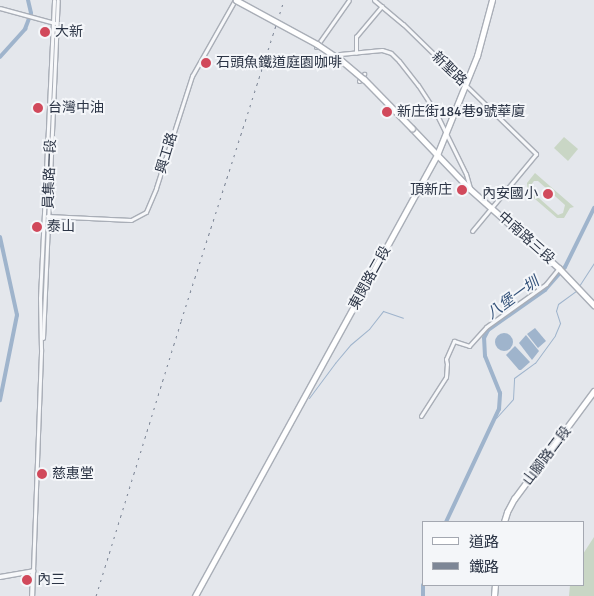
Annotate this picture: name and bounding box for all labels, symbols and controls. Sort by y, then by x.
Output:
place label: 大新 [55,24,83,40]
marker: 大新 [39,26,51,38]
street label: 新聖路 [428,48,470,90]
place label: 石頭魚鐵道庭園咖啡 [216,55,342,71]
marker: 石頭魚鐵道庭園咖啡 [200,57,212,69]
place label: 台灣中油 [48,100,104,116]
marker: 台灣中油 [32,102,44,114]
place label: 新庄街184巷9號華廈 [397,104,525,120]
marker: 新庄街184巷9號華廈 [381,106,393,118]
street label: 興工路 [153,130,181,176]
street label: 員集路一段 [40,139,60,209]
place label: 頂新庄 [410,182,452,198]
marker: 頂新庄 [456,184,468,196]
place label: 內安國小 [482,186,538,202]
marker: 內安國小 [542,188,554,200]
street label: 中南路三段 [494,208,558,268]
place label: 泰山 [47,219,75,235]
marker: 泰山 [31,221,43,233]
street label: 東閔路二段 [346,243,394,313]
water label: 八堡一圳 [483,273,543,323]
street label: 山腳路二段 [519,423,575,489]
place label: 慈惠堂 [52,466,94,482]
marker: 慈惠堂 [36,468,48,480]
legend [422,521,584,586]
text: 道路 [469,533,499,551]
text: 鐵路 [469,558,499,576]
place label: 內三 [37,572,65,588]
marker: 內三 [21,574,33,586]

